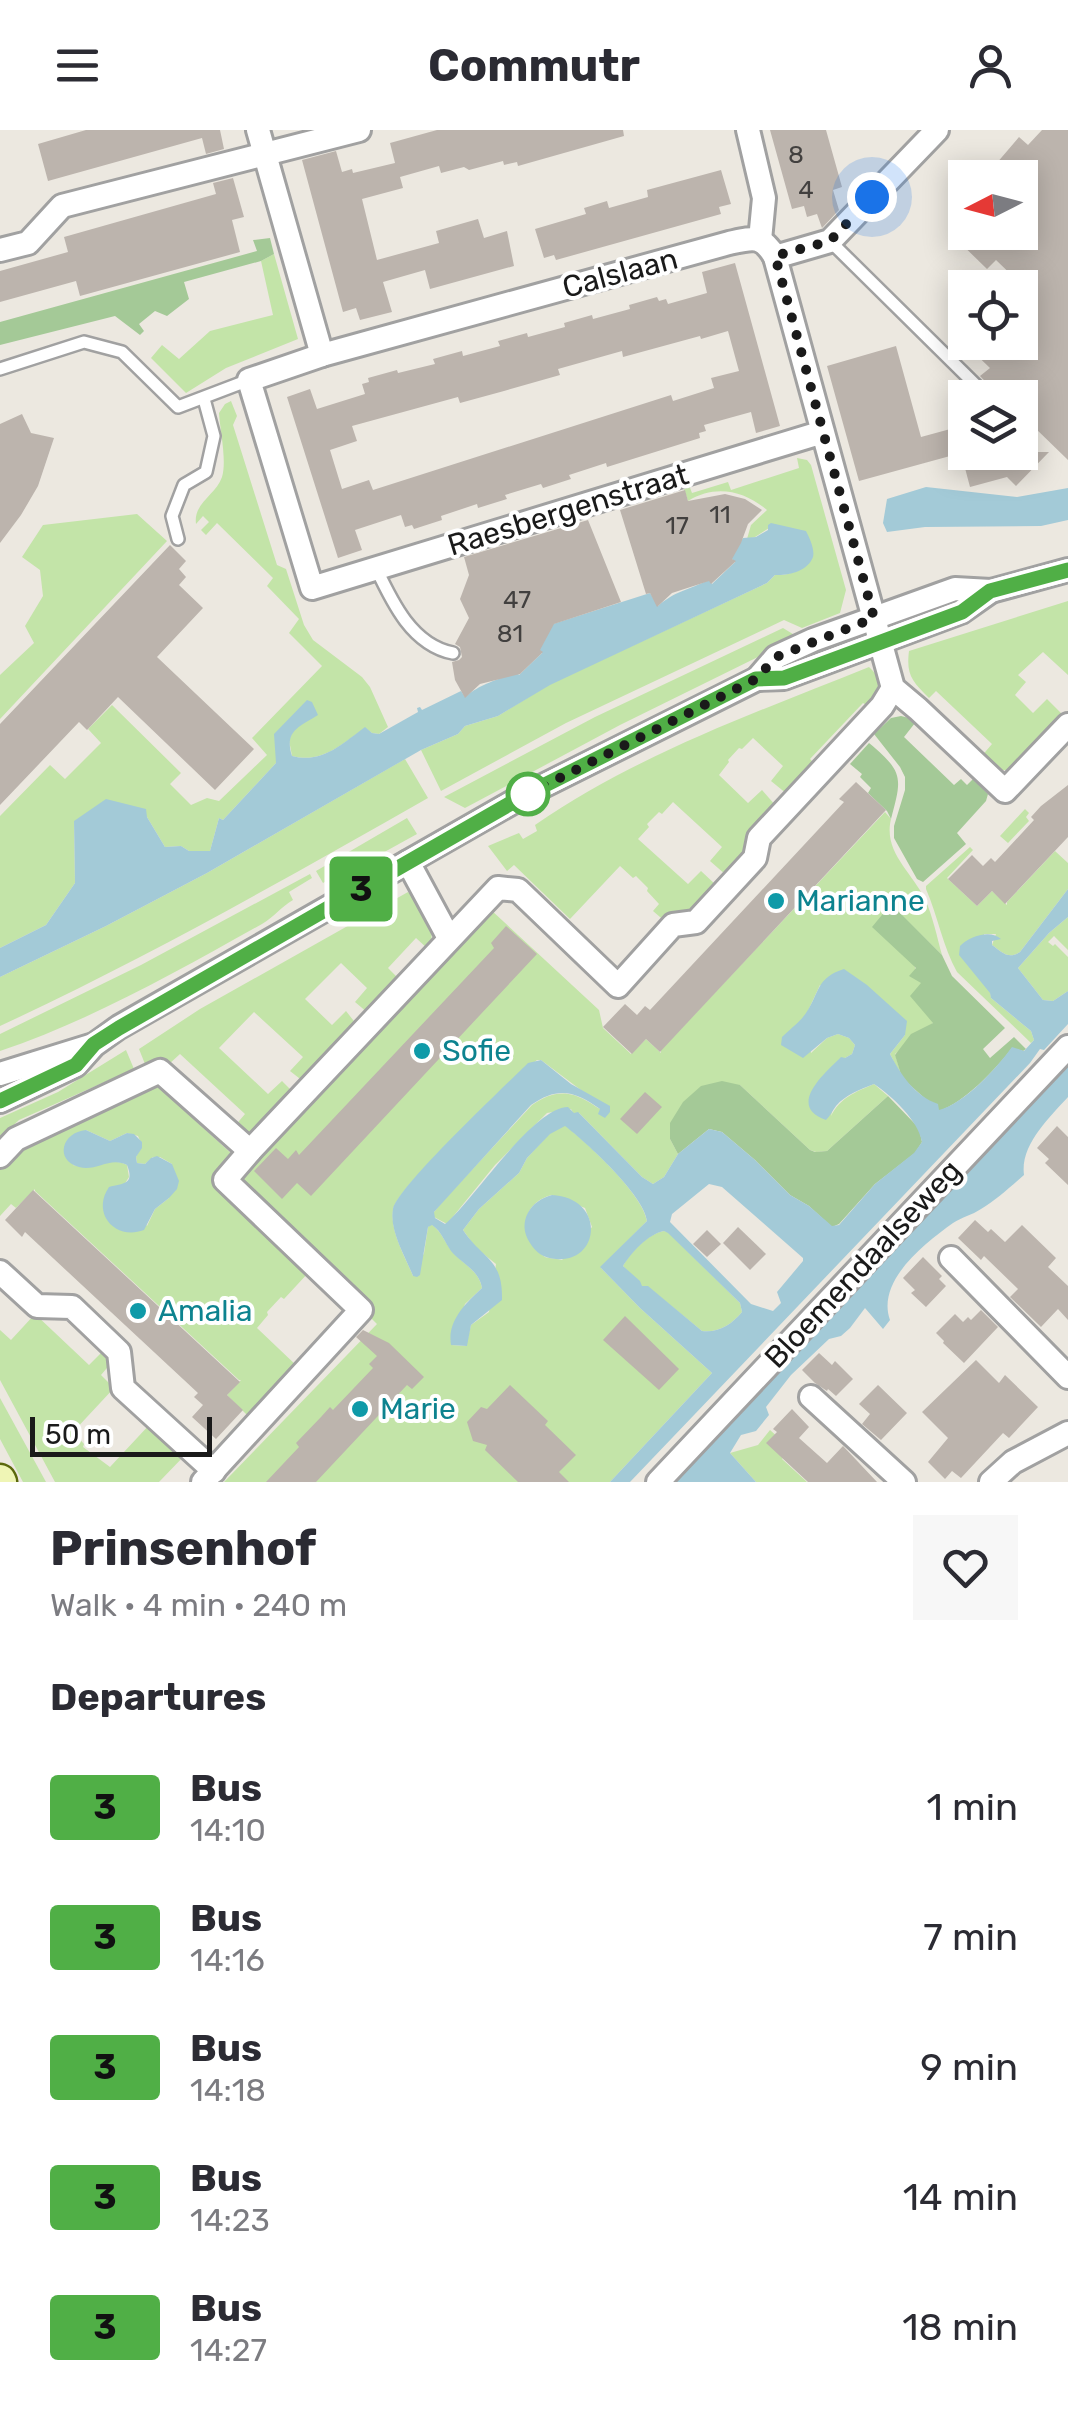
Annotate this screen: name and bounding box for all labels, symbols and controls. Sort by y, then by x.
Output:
icon: menu [50,38,105,93]
icon: person [963,38,1018,93]
text: Commutr [428,39,640,92]
house number: 8 [788,140,804,169]
north arrow [948,160,1038,250]
map controls [948,160,1038,470]
your location [847,172,897,222]
house number: 4 [798,175,814,204]
street label: Calslaan [558,240,682,306]
button: locate [948,270,1038,360]
button: layers [948,380,1038,470]
street label: Raesbergenstraat [443,456,693,564]
house number: 11 [709,500,731,529]
house number: 17 [665,511,689,540]
house number: 47 [503,585,531,614]
house number: 81 [497,619,523,648]
unlabelled marker [507,773,549,815]
line badge: 3 [328,856,394,922]
text: 3 [349,868,373,910]
place label: Marianne [796,883,925,919]
marker: Marianne [765,890,787,912]
place label: Sofie [442,1033,511,1069]
marker: Sofie [411,1040,433,1062]
street label: Bloemendaalseweg [757,1153,969,1375]
place label: Amalia [158,1293,252,1329]
marker: Amalia [127,1300,149,1322]
place label: Marie [380,1391,456,1427]
marker: Marie [349,1398,371,1420]
scale bar [30,1412,212,1456]
text: 50 m [45,1418,111,1451]
button: heart [913,1515,1018,1620]
text: Prinsenhof [50,1520,316,1577]
text: Walk · 4 min · 240 m [50,1586,347,1624]
text: Departures [50,1674,266,1720]
text: Bus [190,1765,262,1811]
text: 1 min [926,1784,1018,1830]
text: 3 [93,1786,117,1828]
text: 14:10 [190,1811,266,1849]
text: Bus [190,1895,262,1941]
text: 7 min [923,1914,1018,1960]
text: 3 [93,1916,117,1958]
text: 14:16 [190,1941,265,1979]
text: Bus [190,2025,262,2071]
text: 9 min [920,2044,1018,2090]
text: 3 [93,2046,117,2088]
text: 14:18 [190,2071,266,2109]
text: Bus [190,2155,262,2201]
text: 14 min [903,2174,1018,2220]
text: 3 [93,2176,117,2218]
text: 14:23 [190,2201,270,2239]
text: Bus [190,2285,262,2331]
text: 18 min [902,2304,1018,2350]
text: 3 [93,2306,117,2348]
text: 14:27 [190,2331,267,2369]

